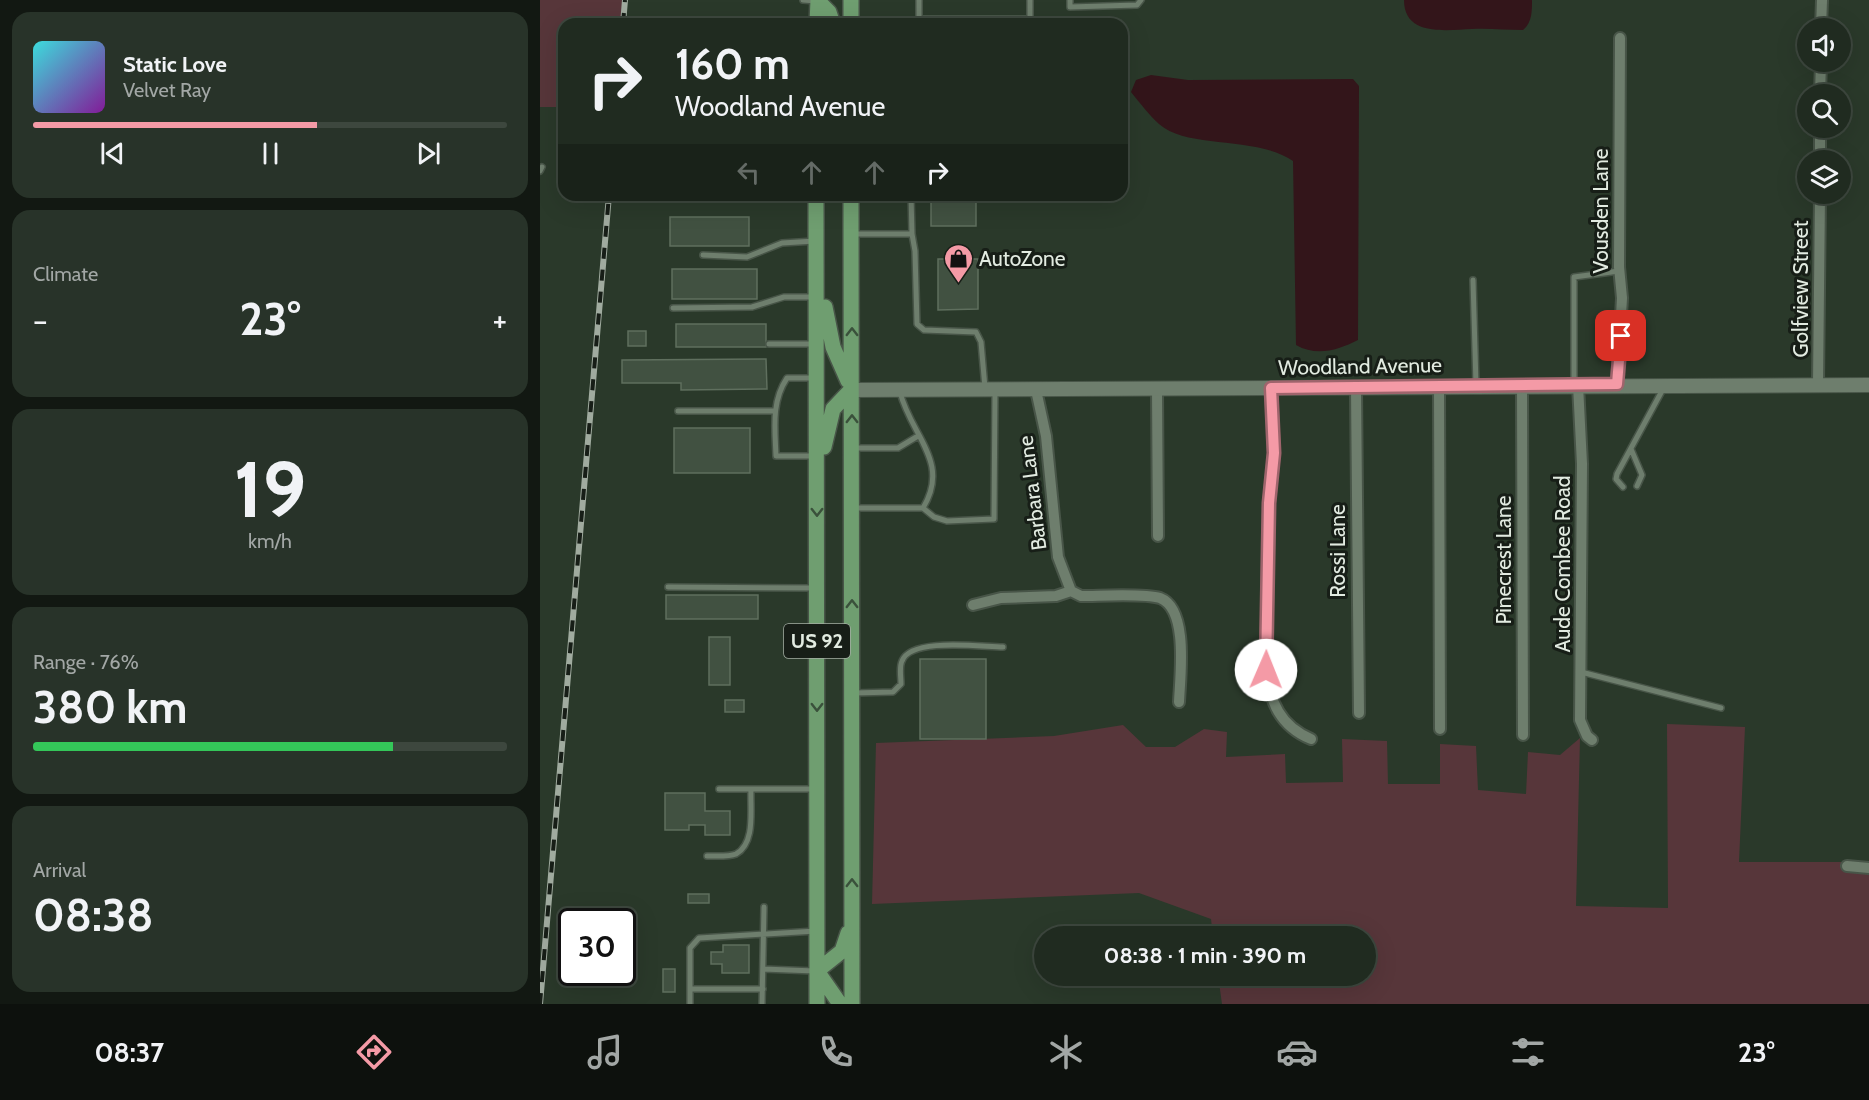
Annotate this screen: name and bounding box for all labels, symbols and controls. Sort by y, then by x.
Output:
map controls [1797,18,1851,204]
button: sound [1797,18,1851,72]
text: 160 m [675,38,790,90]
icon: right [576,42,654,120]
text: Static Love [123,51,227,78]
text: Velvet Ray [123,78,211,102]
button: search [1797,84,1851,138]
text: Woodland Avenue [675,90,885,123]
icon: previous [96,137,129,170]
icon: pause [254,137,287,170]
icon: next [412,137,445,170]
street label: Vousden Lane [1588,148,1613,273]
button: layers [1797,150,1851,204]
icon: left [732,156,765,189]
icon: ahead [795,156,828,189]
icon: ahead [858,156,891,189]
icon: right [921,156,954,189]
street label: Golfview Street [1788,221,1813,357]
shop icon: AutoZone [942,242,974,284]
place label: AutoZone [979,246,1066,271]
text: Climate [33,262,98,286]
text: 23° [239,292,301,346]
text: − [33,300,48,340]
text: + [492,300,507,340]
pin [1595,310,1646,361]
icon: arrive [1604,319,1637,352]
one-way arrow [846,327,858,336]
street label: Woodland Avenue [1278,352,1442,380]
one-way arrow [845,415,858,424]
street label: Barbara Lane [1013,434,1051,552]
text: 19 [234,442,306,537]
street label: Aude Combee Road [1550,476,1575,652]
street label: Pinecrest Lane [1491,495,1516,625]
street label: Rossi Lane [1325,504,1350,598]
one-way arrow [811,507,823,516]
text: km/h [248,529,292,553]
one-way arrow [846,599,858,608]
road number: US 92 [784,624,850,658]
position arrow [1234,638,1298,702]
text: Range · 76% [33,650,139,674]
text: 380 km [33,680,187,734]
one-way arrow [811,702,823,711]
text: Arrival [33,858,86,882]
one-way arrow [846,878,858,887]
text: 08:38 [33,888,153,942]
speed limit sign: 30 [558,908,636,986]
text: 08:38 · 1 min · 390 m [1104,942,1306,969]
icon: directions [353,1031,395,1073]
icon: music [584,1031,626,1073]
icon: phone [815,1031,857,1073]
icon: climate [1045,1031,1087,1073]
icon: car [1276,1031,1318,1073]
icon: filters [1507,1031,1549,1073]
text: 08:37 [94,1036,164,1069]
text: 23° [1738,1036,1775,1069]

